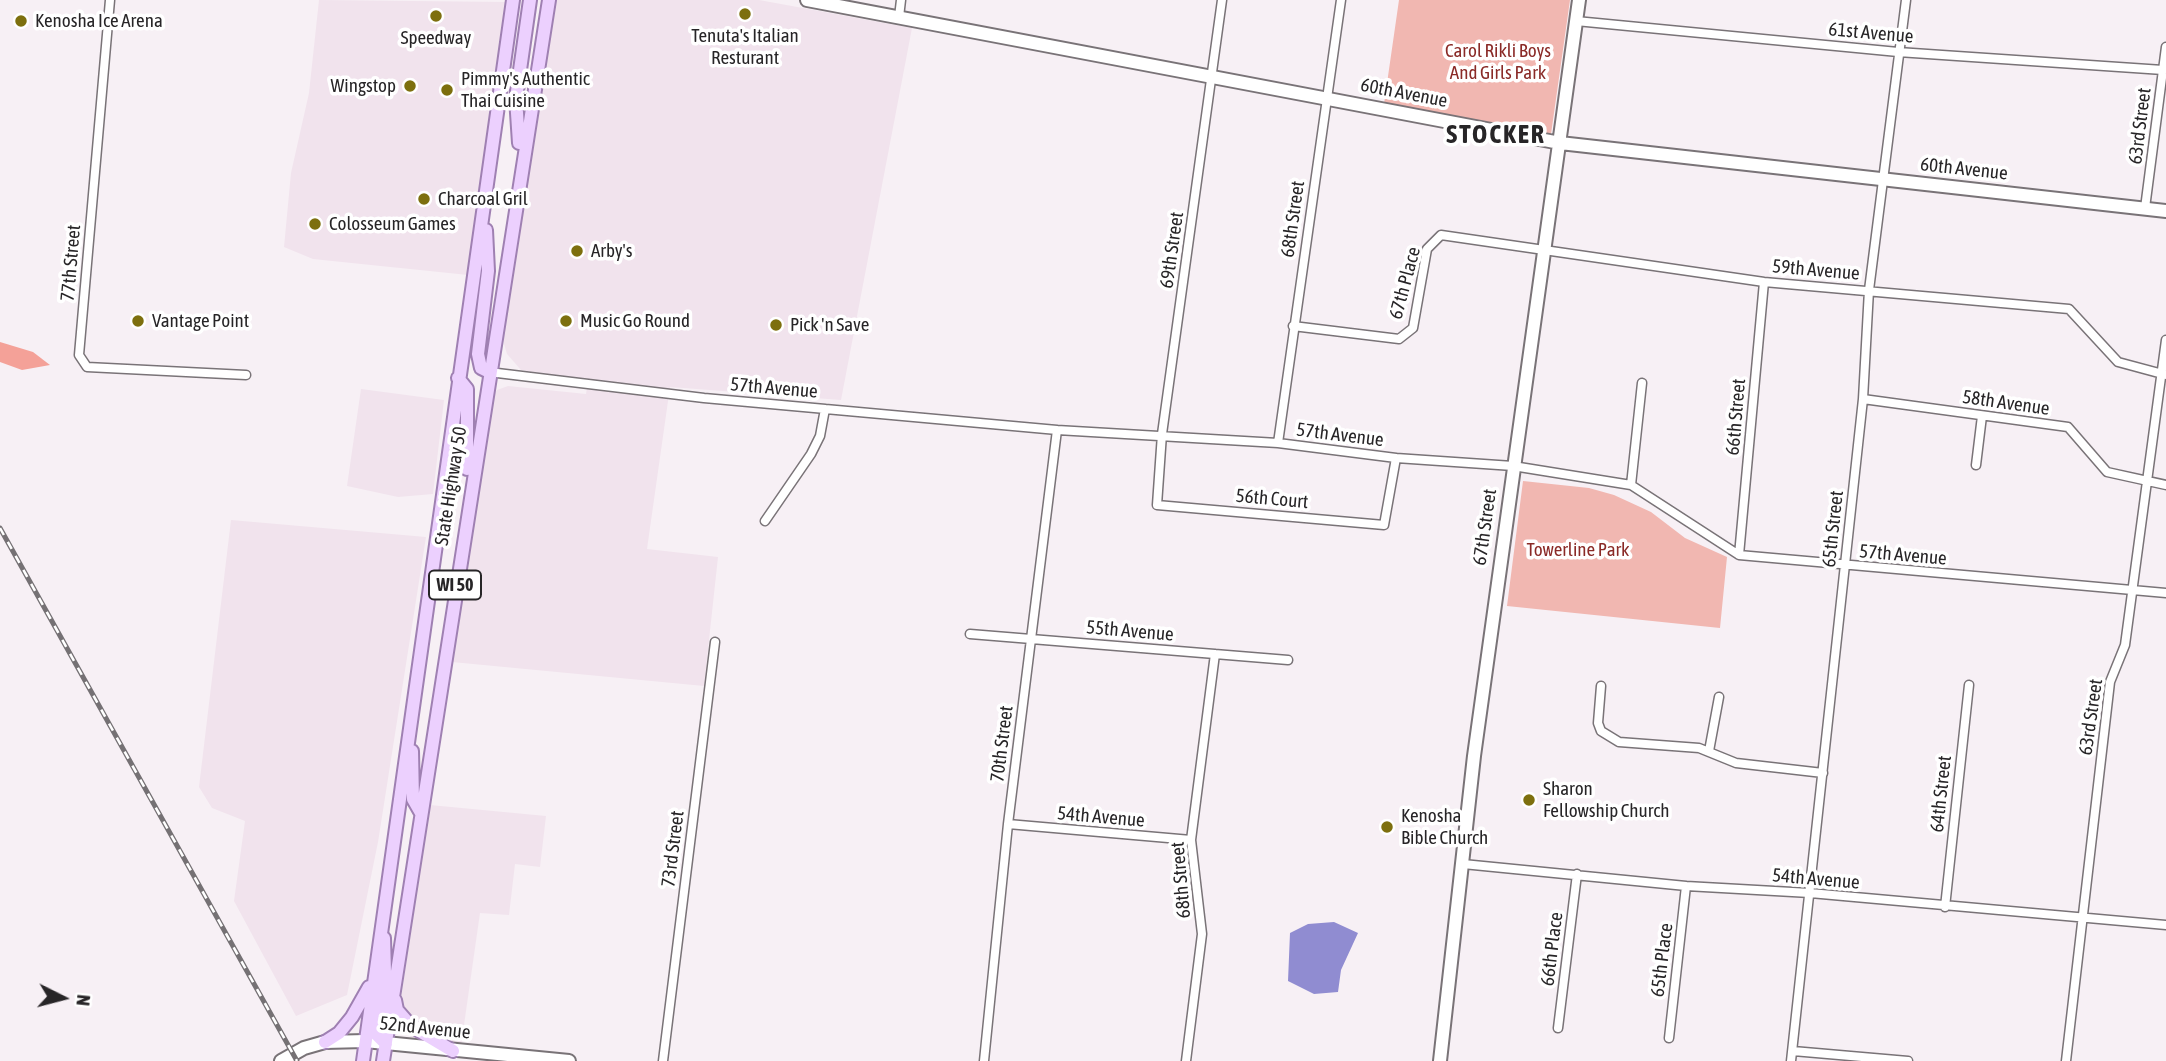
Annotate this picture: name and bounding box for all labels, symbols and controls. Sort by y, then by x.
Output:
marker: Tenuta's Italian Resturant [737,6,753,22]
marker: Speedway [428,8,444,24]
place label: Kenosha Ice Arena [35,10,163,32]
marker: Kenosha Ice Arena [13,13,29,29]
street label: 61st Avenue [1828,18,1914,48]
place label: Tenuta's Italian Resturant [691,25,799,69]
place label: Speedway [401,27,471,49]
park label: Carol Rikli Boys And Girls Park [1445,40,1551,84]
place label: Pimmy's Authentic Thai Cuisine [461,68,590,112]
street label: 60th Avenue [1359,73,1449,113]
place label: Wingstop [331,75,396,97]
marker: Wingstop [402,78,418,94]
marker: Pimmy's Authentic Thai Cuisine [439,82,455,98]
street label: 63rd Street [2124,87,2156,165]
district label: STOCKER [1447,119,1545,151]
street label: 60th Avenue [1919,153,2009,185]
street label: 68th Street [1276,179,1310,259]
place label: Charcoal Gril [438,188,528,210]
marker: Charcoal Gril [416,191,432,207]
street label: 69th Street [1155,210,1189,290]
place label: Colosseum Games [329,213,456,235]
marker: Colosseum Games [307,216,323,232]
street label: 77th Street [56,224,86,302]
place label: Arby's [591,240,632,262]
marker: Arby's [569,243,585,259]
street label: 67th Place [1384,244,1426,322]
street label: 59th Avenue [1771,255,1861,285]
place label: Vantage Point [152,310,249,332]
place label: Music Go Round [580,310,690,332]
marker: Vantage Point [130,313,146,329]
marker: Music Go Round [558,313,574,329]
place label: Pick 'n Save [790,314,869,336]
marker: Pick 'n Save [768,317,784,333]
street label: 57th Avenue [729,373,819,403]
street label: 66th Street [1721,378,1751,456]
street label: 58th Avenue [1961,386,2051,420]
street label: 57th Avenue [1295,418,1385,452]
street label: State Highway 50 [430,425,472,547]
street label: 56th Court [1235,484,1309,514]
street label: 67th Street [1468,487,1502,567]
street label: 65th Street [1818,490,1848,568]
park label: Towerline Park [1527,539,1629,561]
street label: 57th Avenue [1858,540,1948,570]
road number: WI 50 [429,570,481,600]
street label: 55th Avenue [1085,616,1175,646]
street label: 63rd Street [2074,677,2108,757]
street label: 70th Street [986,704,1018,784]
street label: 64th Street [1926,755,1956,833]
place label: Sharon Fellowship Church [1543,778,1670,822]
marker: Sharon Fellowship Church [1521,792,1537,808]
street label: 54th Avenue [1056,802,1146,832]
place label: Kenosha Bible Church [1401,805,1488,849]
street label: 73rd Street [657,810,689,888]
marker: Kenosha Bible Church [1379,819,1395,835]
street label: 68th Street [1166,841,1196,919]
street label: 54th Avenue [1771,864,1861,894]
street label: 66th Place [1536,911,1568,987]
street label: 65th Place [1646,922,1678,998]
north arrow [28,963,98,1033]
text: N [72,993,95,1007]
street label: 52nd Avenue [378,1012,472,1044]

